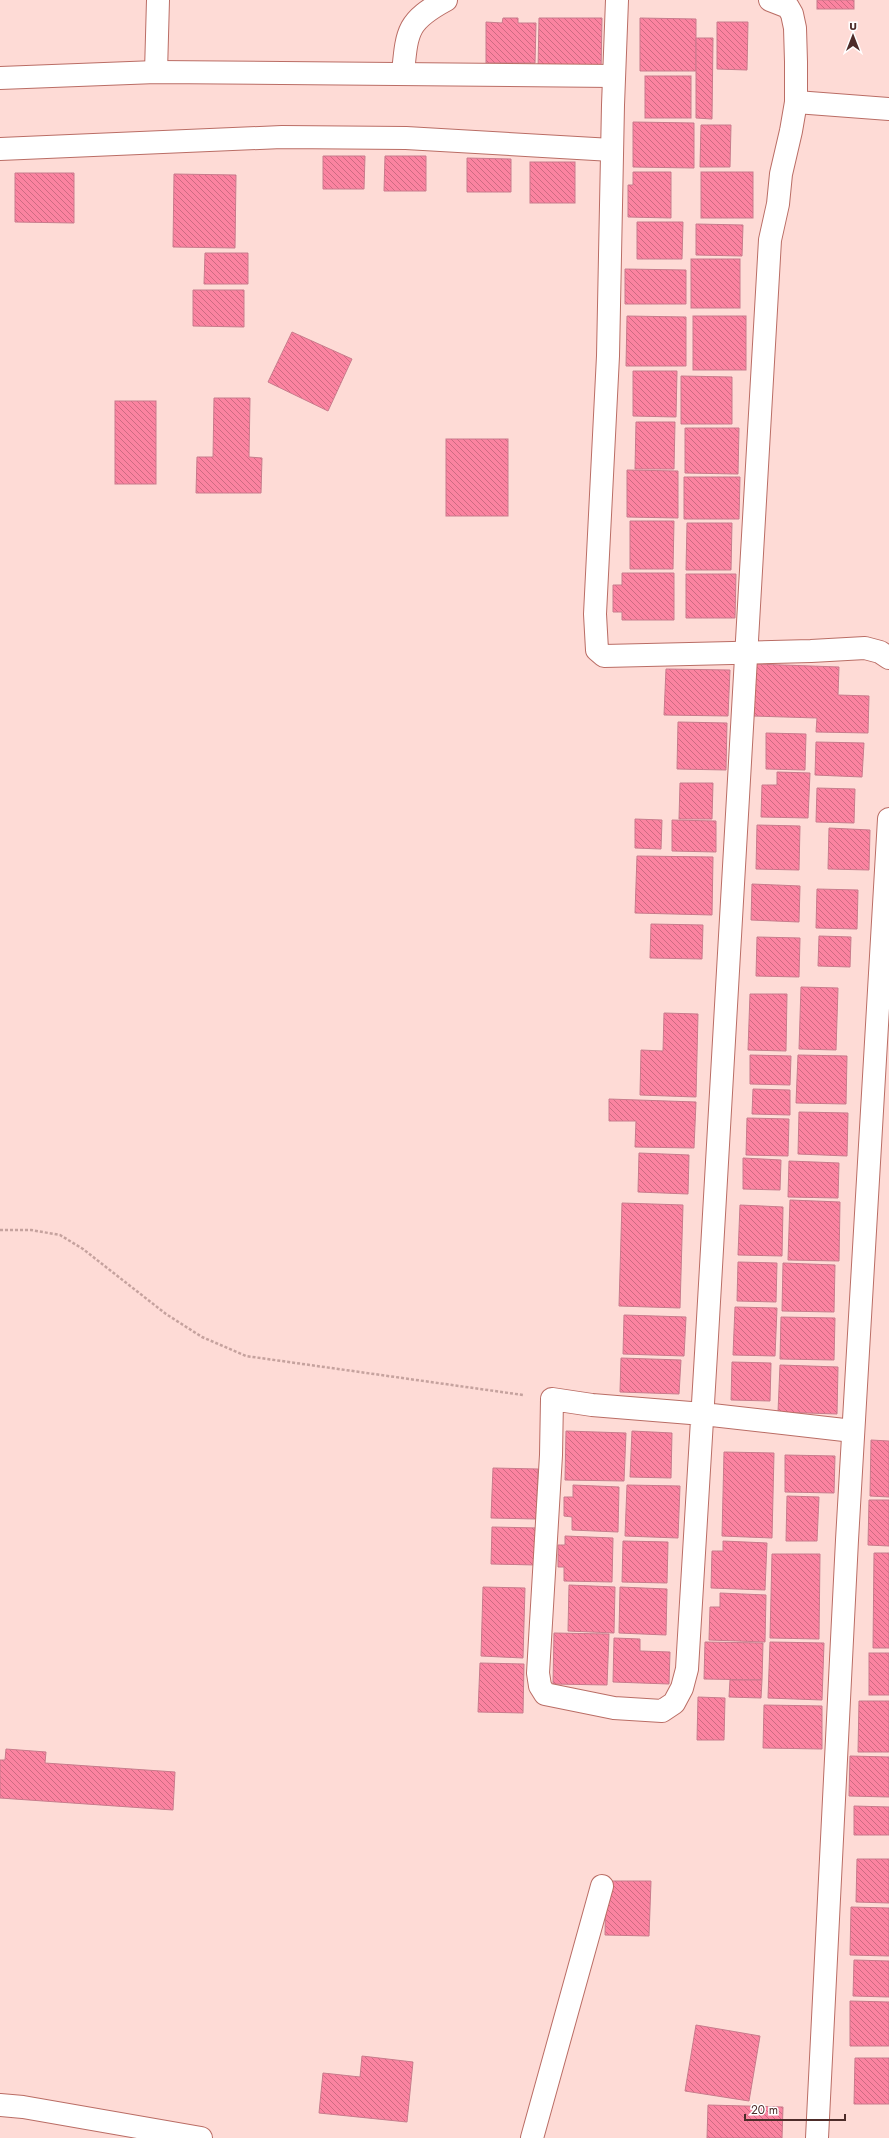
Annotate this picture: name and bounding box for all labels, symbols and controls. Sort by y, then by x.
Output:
north arrow [833,16,873,56]
text: U [849,18,857,34]
scale bar [745,2096,845,2122]
text: 20 m [751,2101,778,2119]

